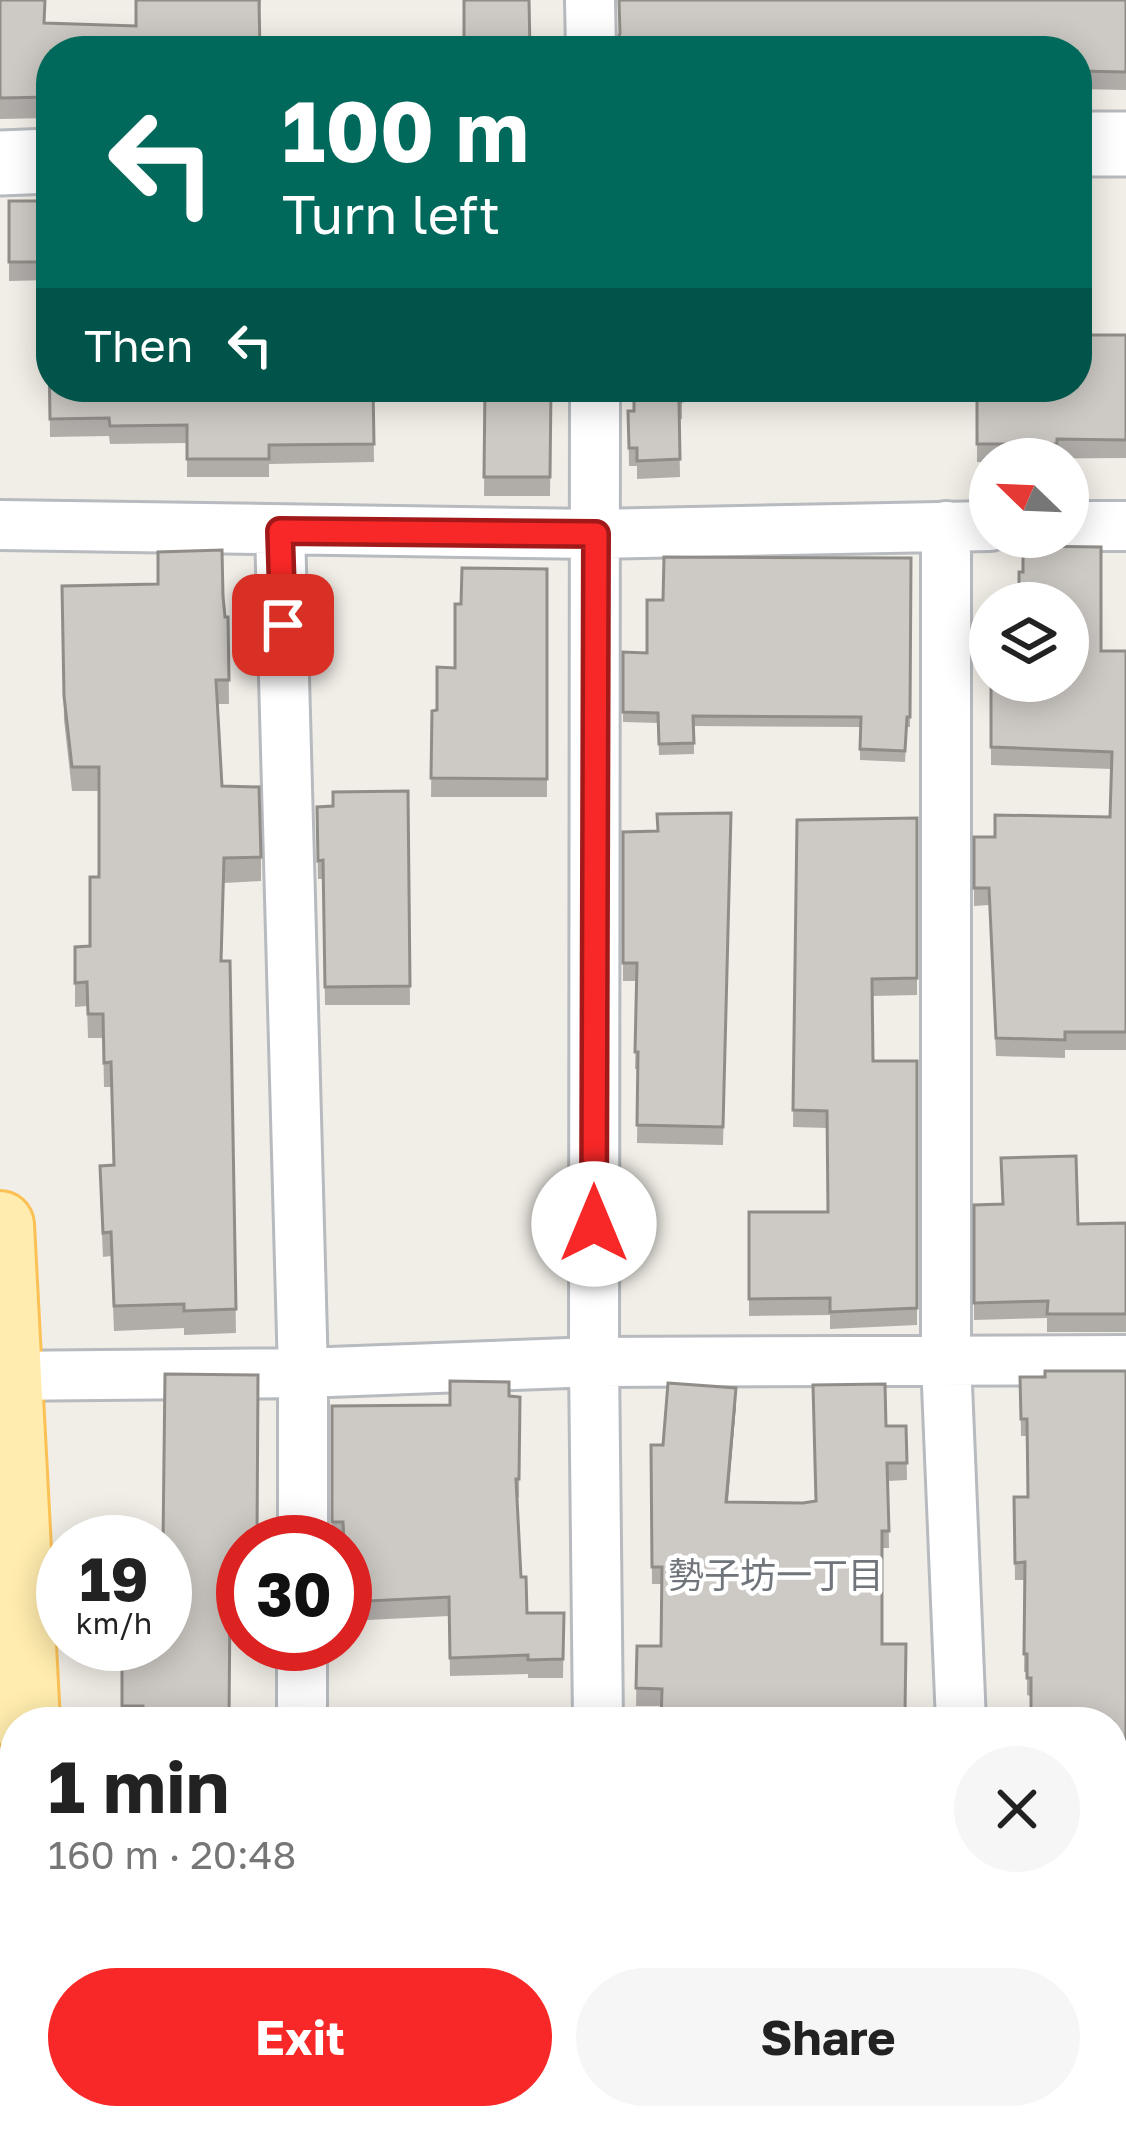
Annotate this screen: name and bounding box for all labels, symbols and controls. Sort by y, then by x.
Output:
text: 100 m [282,80,529,180]
icon: left [84,84,240,240]
text: Turn left [282,181,500,246]
icon: left [217,312,283,378]
text: Then [84,318,193,372]
north arrow [969,438,1089,558]
map controls [969,438,1089,702]
pin [232,574,334,676]
button: layers [969,582,1089,702]
icon: arrive [250,592,316,658]
position arrow [531,1161,657,1287]
speed limit sign: 30 [216,1515,372,1671]
text: 19 [79,1542,148,1614]
district label: 勢子坊一丁目 [668,1553,884,1596]
text: km/h [76,1605,152,1641]
text: 1 min [48,1742,229,1829]
button: close [954,1746,1080,1872]
text: 160 m · 20:48 [48,1831,296,1878]
button: Exit [48,1968,552,2106]
button: Share [576,1968,1080,2106]

